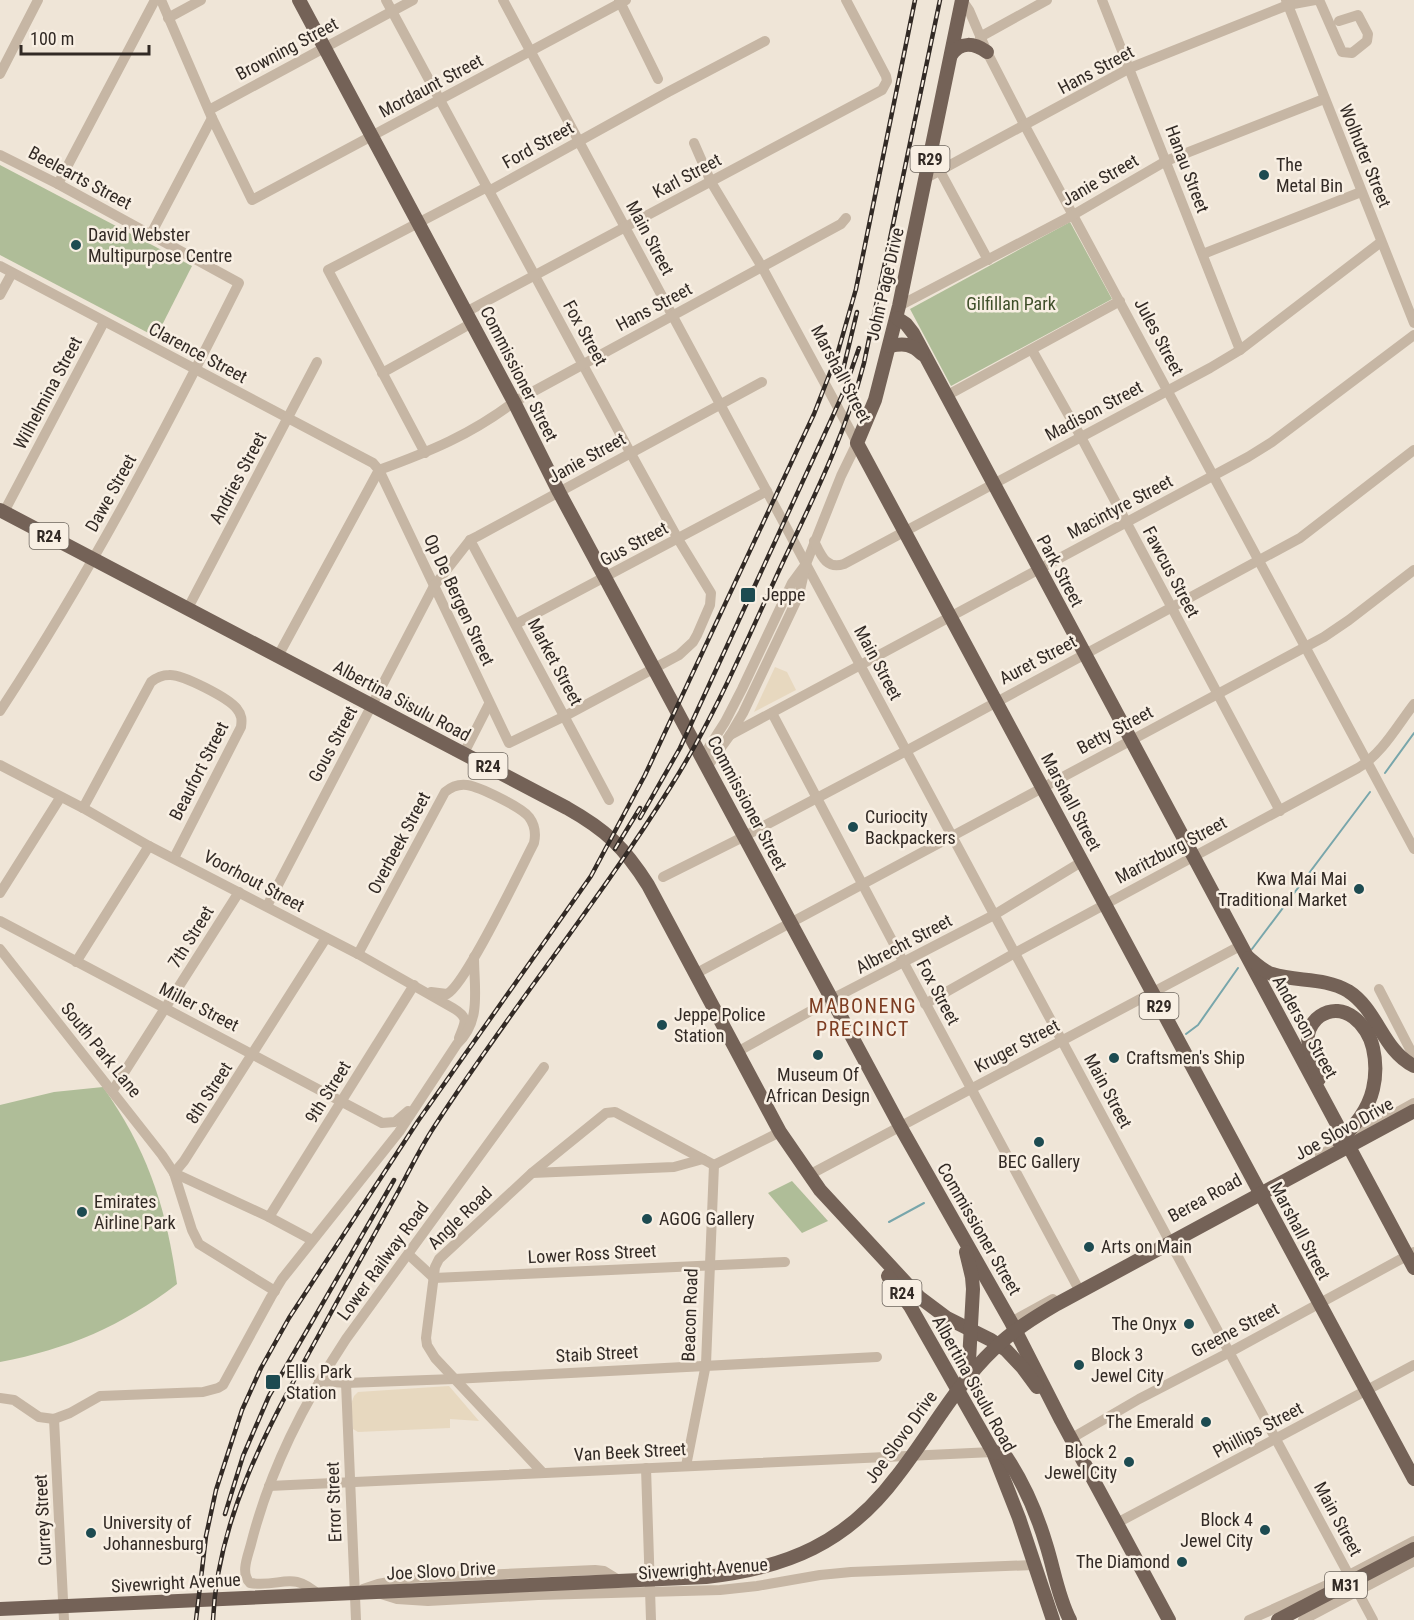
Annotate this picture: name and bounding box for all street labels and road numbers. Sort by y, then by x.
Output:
street label: Browning Street [232,13,341,84]
street label: Hans Street [1054,41,1137,98]
street label: Mordaunt Street [375,49,486,122]
street label: Wolhuter Street [1335,101,1396,211]
street label: Ford Street [499,116,577,173]
street label: Hanau Street [1161,122,1214,216]
street label: Beelearts Street [25,142,135,214]
road number: R29 [910,146,950,172]
street label: Karl Street [649,149,725,202]
street label: Janie Street [1058,149,1142,210]
street label: Main Street [622,197,679,279]
street label: John Page Drive [861,225,908,342]
street label: Hans Street [612,278,695,335]
street label: Jules Street [1130,295,1189,379]
street label: Fox Street [559,296,612,369]
street label: Commissioner Street [476,303,563,445]
street label: Clarence Street [145,318,251,387]
street label: Marshall Street [807,321,876,426]
street label: Wilhelmina Street [9,333,86,453]
street label: Madison Street [1041,376,1146,445]
street label: Andries Street [205,428,270,527]
street label: Janie Street [545,428,629,487]
street label: Dawe Street [81,450,140,535]
street label: Macintyre Street [1064,470,1176,543]
street label: Gus Street [596,517,671,570]
road number: R24 [29,523,68,549]
street label: Fawcus Street [1139,523,1204,621]
street label: Op De Bergen Street [420,531,499,669]
street label: Park Street [1033,531,1088,610]
street label: Market Street [524,615,587,709]
street label: Main Street [850,622,907,704]
street label: Auret Street [996,630,1080,689]
street label: Albertina Sisulu Road [330,656,474,746]
street label: Betty Street [1073,701,1156,758]
street label: Gous Street [304,702,361,785]
street label: Beaufort Street [165,718,232,824]
street label: Commissioner Street [703,732,792,873]
street label: Marshall Street [1037,749,1106,854]
road number: R24 [468,753,508,779]
street label: Overbeek Street [363,788,434,897]
street label: Maritzburg Street [1111,811,1230,888]
street label: Voorhout Street [200,845,308,916]
street label: 7th Street [163,902,218,972]
street label: Albrecht Street [852,909,955,978]
street label: Fox Street [912,955,965,1028]
street label: Anderson Street [1269,972,1342,1082]
street label: Miller Street [156,978,242,1035]
road number: R29 [1140,993,1178,1019]
street label: South Park Lane [57,998,146,1101]
street label: Kruger Street [971,1014,1063,1077]
street label: Main Street [1080,1050,1137,1132]
street label: 9th Street [300,1057,355,1127]
street label: 8th Street [181,1058,236,1127]
street label: Joe Slovo Drive [1291,1093,1397,1164]
street label: Commissioner Street [933,1159,1026,1299]
street label: Berea Road [1164,1169,1245,1226]
street label: Marshall Street [1266,1178,1335,1283]
street label: Angle Road [423,1182,496,1253]
street label: Lower Railway Road [332,1197,433,1324]
street label: Lower Ross Street [527,1240,657,1267]
street label: Beacon Road [677,1268,702,1362]
road number: R24 [882,1280,922,1306]
street label: Greene Street [1187,1298,1282,1361]
street label: Albertina Sisulu Road [928,1312,1021,1455]
street label: Staib Street [555,1341,639,1366]
street label: Joe Slovo Drive [860,1386,941,1487]
street label: Phillips Street [1209,1397,1306,1462]
street label: Van Beek Street [573,1438,687,1465]
street label: Error Street [322,1461,345,1543]
street label: Currey Street [30,1474,55,1566]
street label: Main Street [1310,1478,1367,1560]
street label: Sivewright Avenue [638,1554,768,1583]
street label: Joe Slovo Drive [386,1557,496,1584]
street label: Sivewright Avenue [111,1569,241,1596]
road number: M31 [1325,1572,1367,1598]

